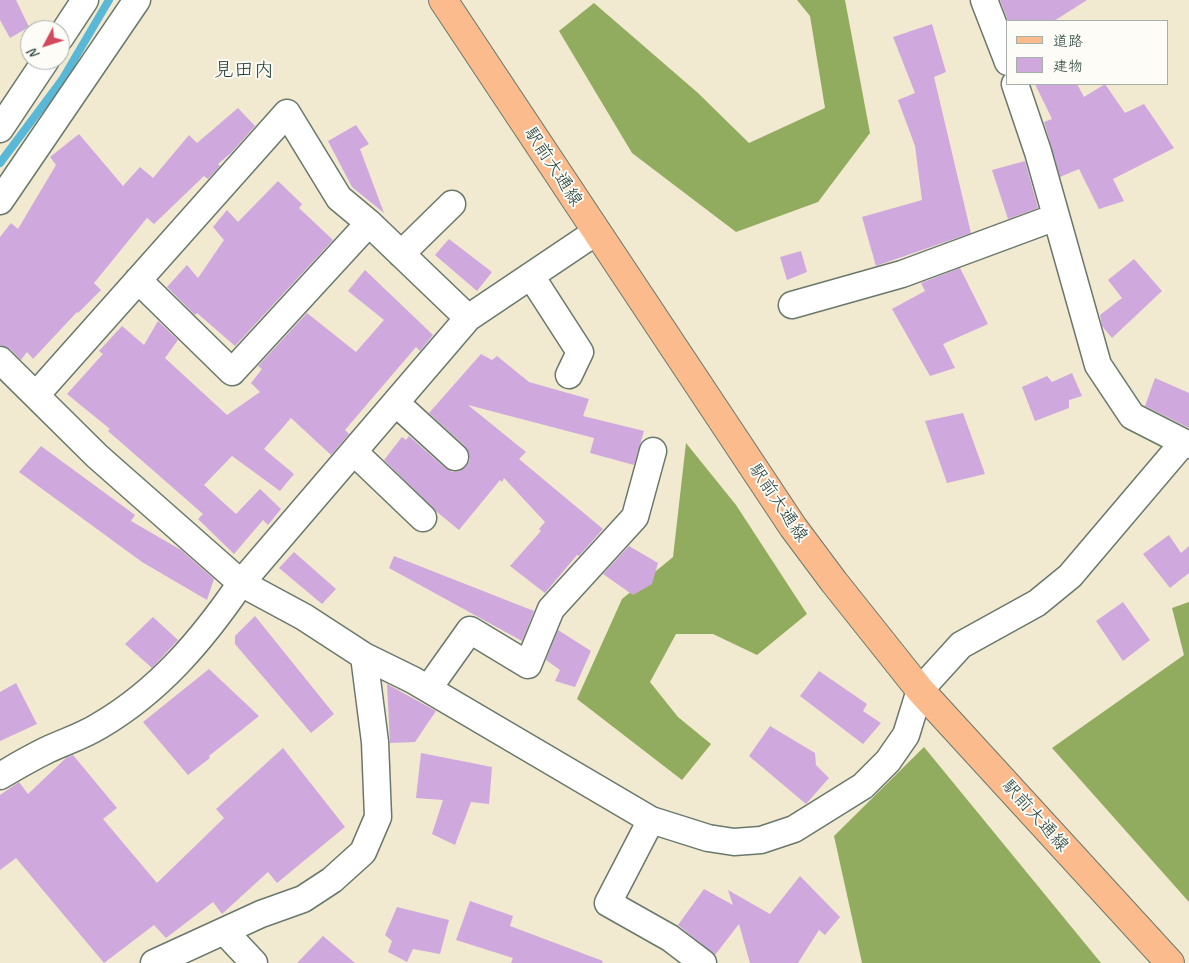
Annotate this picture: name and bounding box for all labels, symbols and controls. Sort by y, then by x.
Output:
north arrow [20,20,70,70]
legend [1006,20,1169,85]
text: 道路 [1053,32,1083,51]
text: N [25,46,43,63]
text: 建物 [1053,57,1083,76]
district label: 見田内 [214,59,274,83]
street label: 駅前大通線 [519,123,587,211]
street label: 駅前大通線 [744,460,812,546]
street label: 駅前大通線 [997,775,1073,857]

